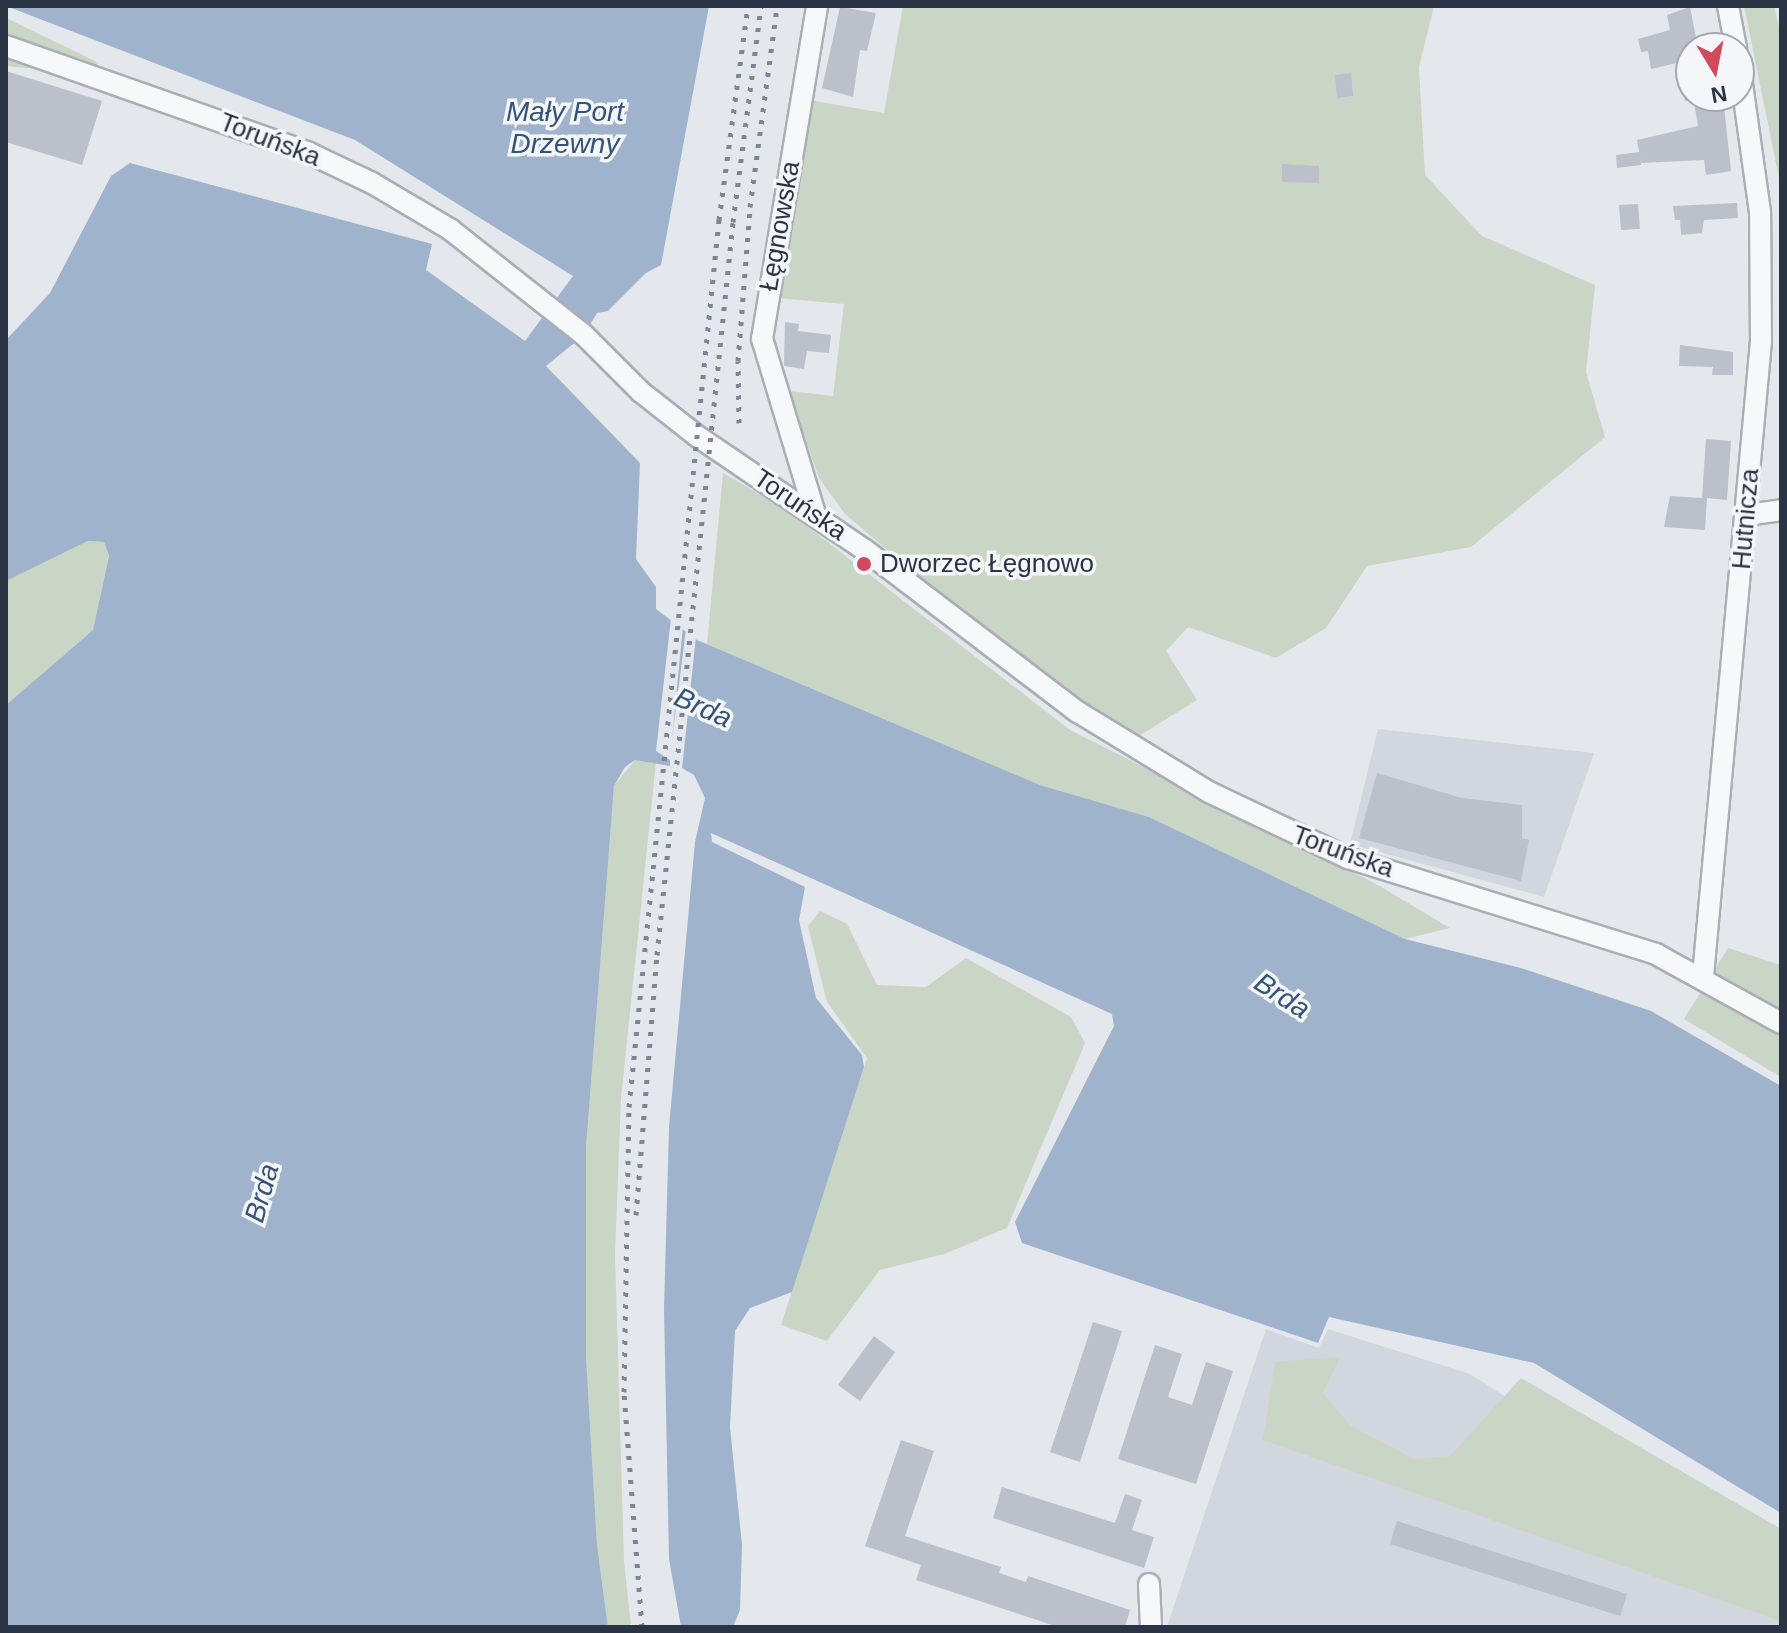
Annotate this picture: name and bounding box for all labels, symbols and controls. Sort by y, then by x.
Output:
north arrow [1675,32,1755,112]
text: N [1709,80,1729,108]
water label: Mały Port Drzewny [506,95,624,161]
street label: Toruńska [215,107,325,173]
street label: Łęgnowska [753,159,807,293]
street label: Toruńska [748,463,852,547]
street label: Hutnicza [1726,467,1766,571]
place label: Dworzec Łęgnowo [880,548,1094,580]
marker: Dworzec Łęgnowo [855,555,873,573]
water label: Brda [669,681,737,735]
street label: Toruńska [1288,819,1398,885]
water label: Brda [1248,966,1316,1026]
water label: Brda [238,1160,286,1226]

